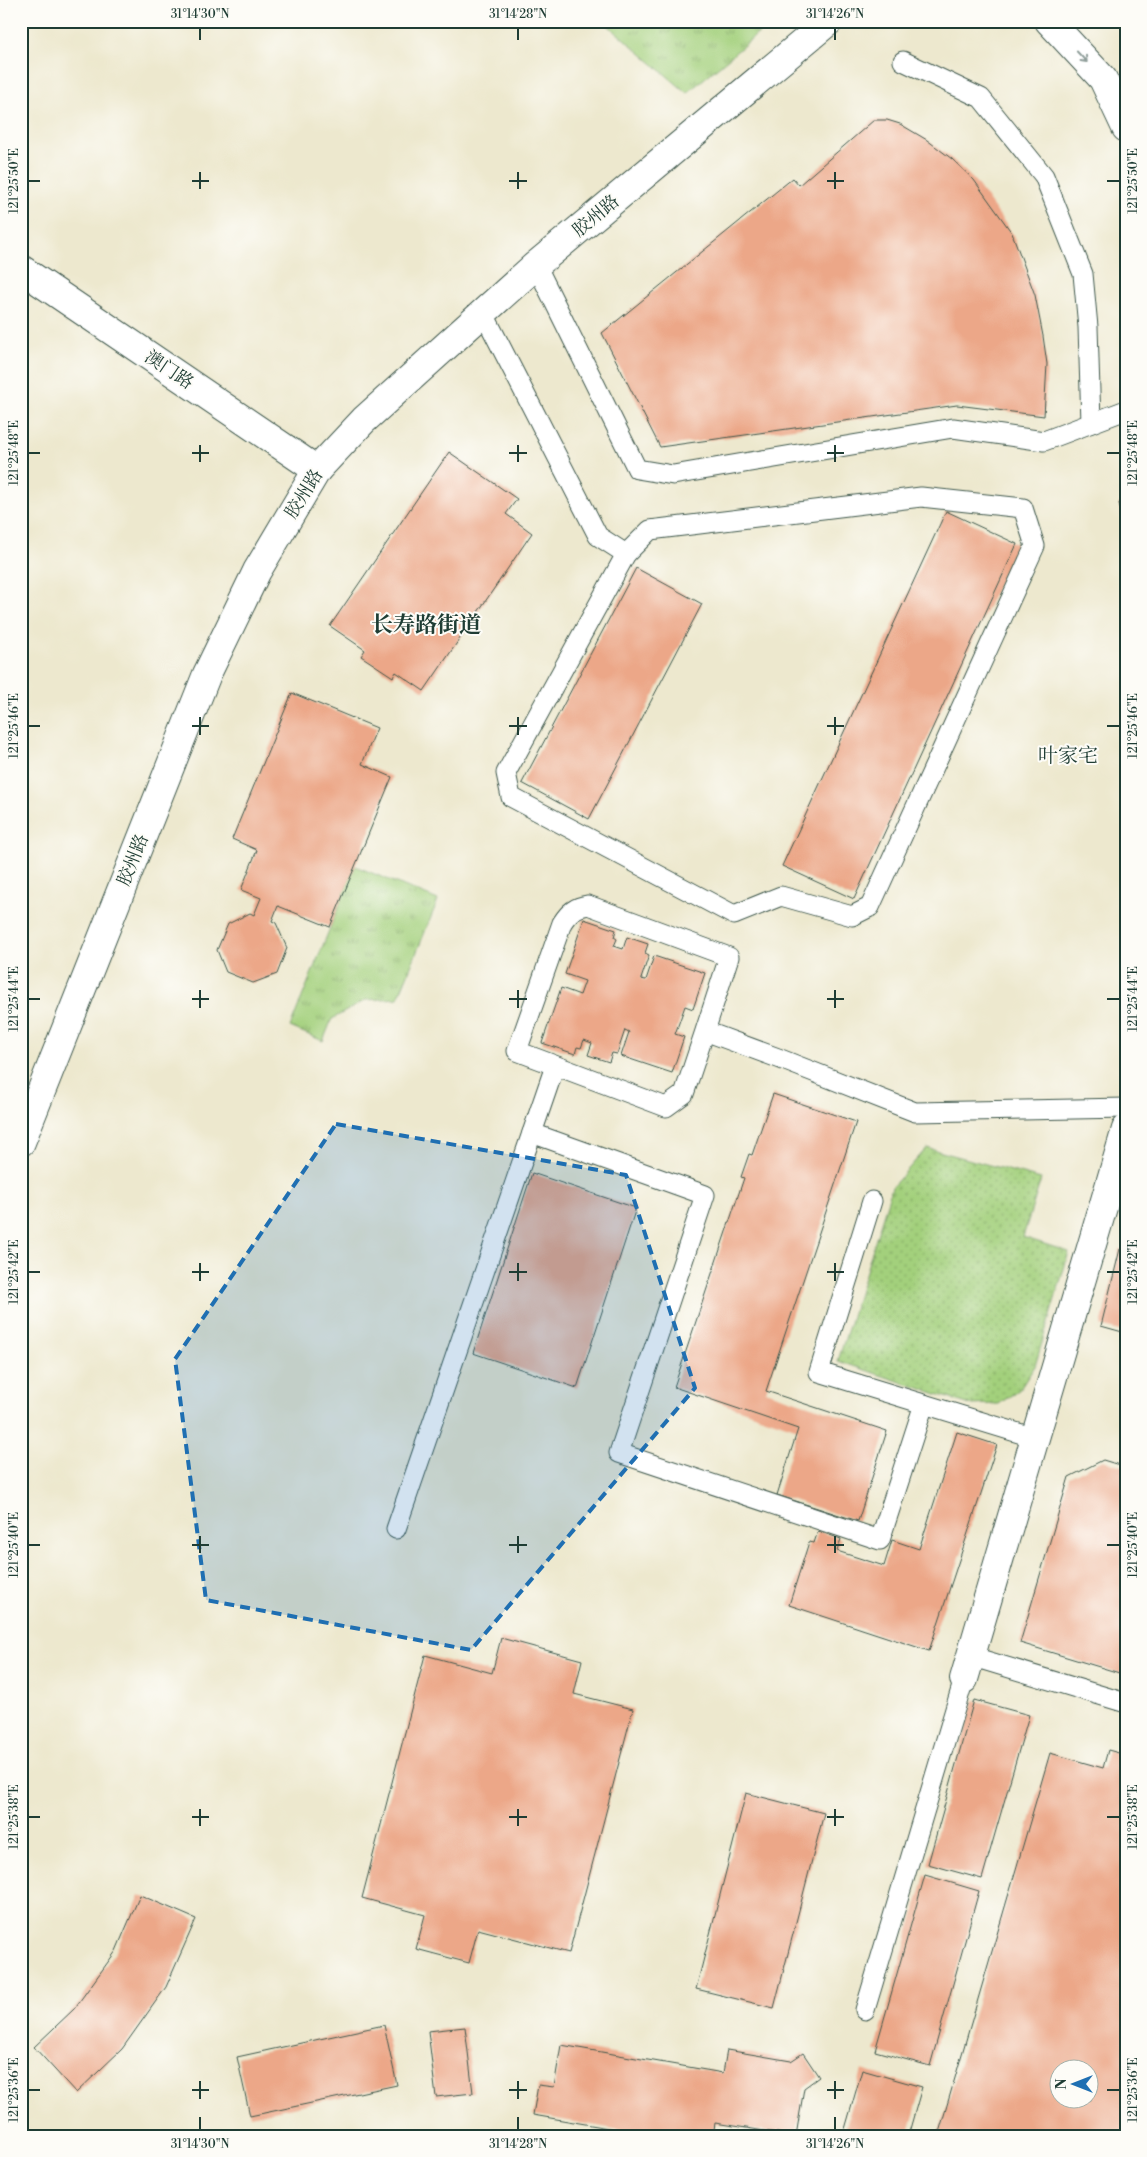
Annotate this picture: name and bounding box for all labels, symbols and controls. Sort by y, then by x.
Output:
text: 31°14'30"N [171,7,229,22]
text: 31°14'28"N [489,7,547,22]
text: 31°14'26"N [806,7,864,22]
one-way arrow [1076,51,1088,63]
text: 121°25'50"E [7,148,22,214]
text: 121°25'50"E [1126,148,1141,214]
street label: 胶州路 [568,190,624,242]
street label: 澳门路 [140,345,198,395]
text: 121°25'48"E [7,420,22,486]
text: 121°25'48"E [1126,420,1141,486]
street label: 胶州路 [280,465,328,523]
district label: 长寿路街道 [371,612,481,639]
text: 121°25'46"E [7,693,22,759]
text: 121°25'46"E [1126,693,1141,759]
district label: 叶家宅 [1038,744,1098,769]
street label: 胶州路 [112,831,154,889]
text: 121°25'44"E [7,966,22,1032]
text: 121°25'44"E [1126,966,1141,1032]
text: 121°25'42"E [7,1239,22,1305]
text: 121°25'42"E [1126,1239,1141,1305]
text: 121°25'40"E [7,1512,22,1578]
text: 121°25'40"E [1126,1512,1141,1578]
text: 121°25'38"E [7,1784,22,1850]
text: 121°25'38"E [1126,1784,1141,1850]
text: 121°25'36"E [7,2058,22,2123]
text: 121°25'36"E [1126,2058,1141,2123]
north arrow [1050,2060,1100,2110]
text: N [1053,2078,1071,2090]
text: 31°14'30"N [171,2137,229,2152]
text: 31°14'28"N [489,2137,547,2152]
text: 31°14'26"N [806,2137,864,2152]

